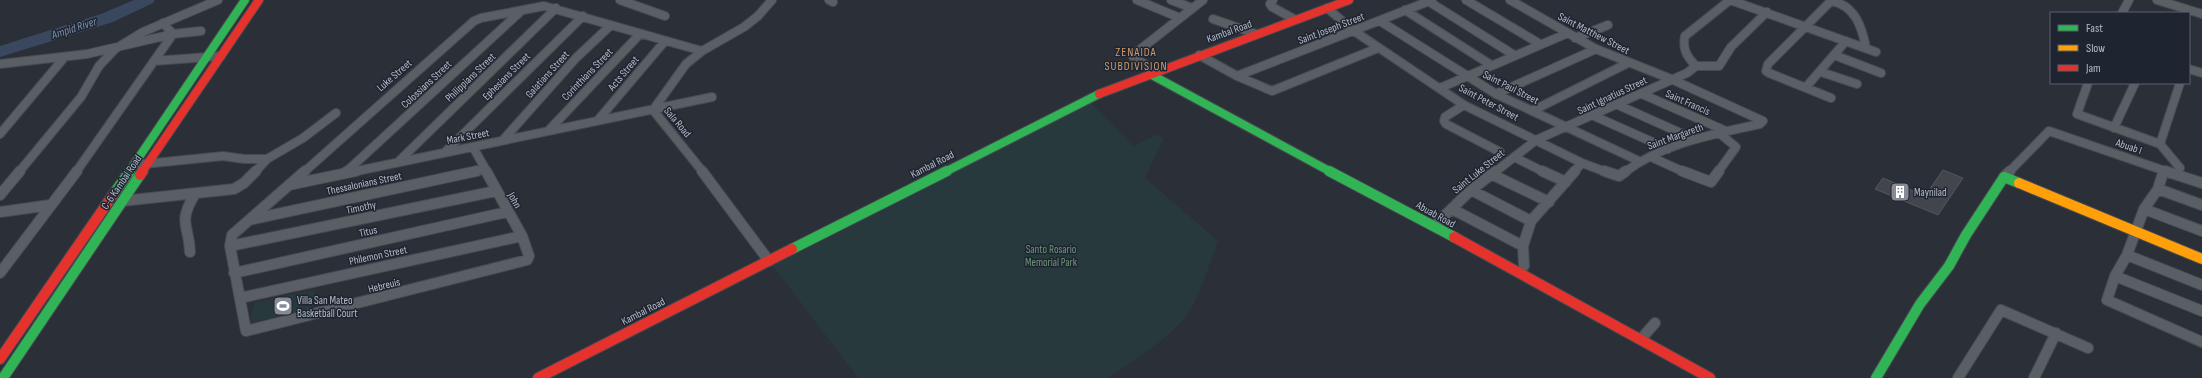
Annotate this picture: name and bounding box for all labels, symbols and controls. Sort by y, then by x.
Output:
street label: Saint Joseph Street [1296,10,1367,47]
street label: Saint Matthew Street [1556,10,1632,57]
legend [2050,12,2190,84]
water label: Ampid River [49,14,99,43]
street label: Kambal Road [1205,17,1254,46]
text: Fast [2086,21,2103,36]
text: Slow [2086,41,2105,56]
street label: Corinthians Street [559,45,616,103]
district label: ZENAIDA SUBDIVISION [1104,45,1168,74]
street label: Galatians Street [523,48,572,101]
street label: Ephesians Street [480,49,533,103]
street label: Philippians Street [443,50,499,105]
street label: Acts Street [604,53,642,94]
street label: Luke Street [374,56,415,94]
street label: Colossians Street [398,57,455,111]
text: Jam [2085,61,2101,76]
street label: Saint Paul Street [1481,68,1542,107]
street label: Saint Ignatius Street [1575,73,1650,117]
street label: Saint Peter Street [1457,81,1521,124]
street label: Saint Francis [1664,87,1712,118]
street label: Sala Road [661,105,694,140]
street label: Saint Margareth [1645,120,1705,153]
street label: Mark Street [446,126,491,147]
street label: Abuab I [2113,136,2144,157]
street label: Saint Luke Street [1450,146,1507,196]
street label: Kambal Road [908,148,957,181]
street label: C-6 Kambal Road [98,152,145,212]
street label: Thessalonians Street [325,169,404,198]
building icon: Maynilad [1889,181,1911,203]
place label: Maynilad [1914,186,1947,199]
street label: John [504,189,524,211]
street label: Timothy [345,198,378,217]
street label: Abuab Road [1413,198,1458,231]
street label: Titus [358,223,379,240]
street label: Philemon Street [348,243,409,268]
park label: Santo Rosario Memorial Park [1025,243,1078,269]
street label: Hebreuis [367,275,402,296]
place label: Villa San Mateo Basketball Court [297,294,358,320]
sports icon: Villa San Mateo Basketball Court [272,295,294,317]
street label: Kambal Road [619,295,668,328]

